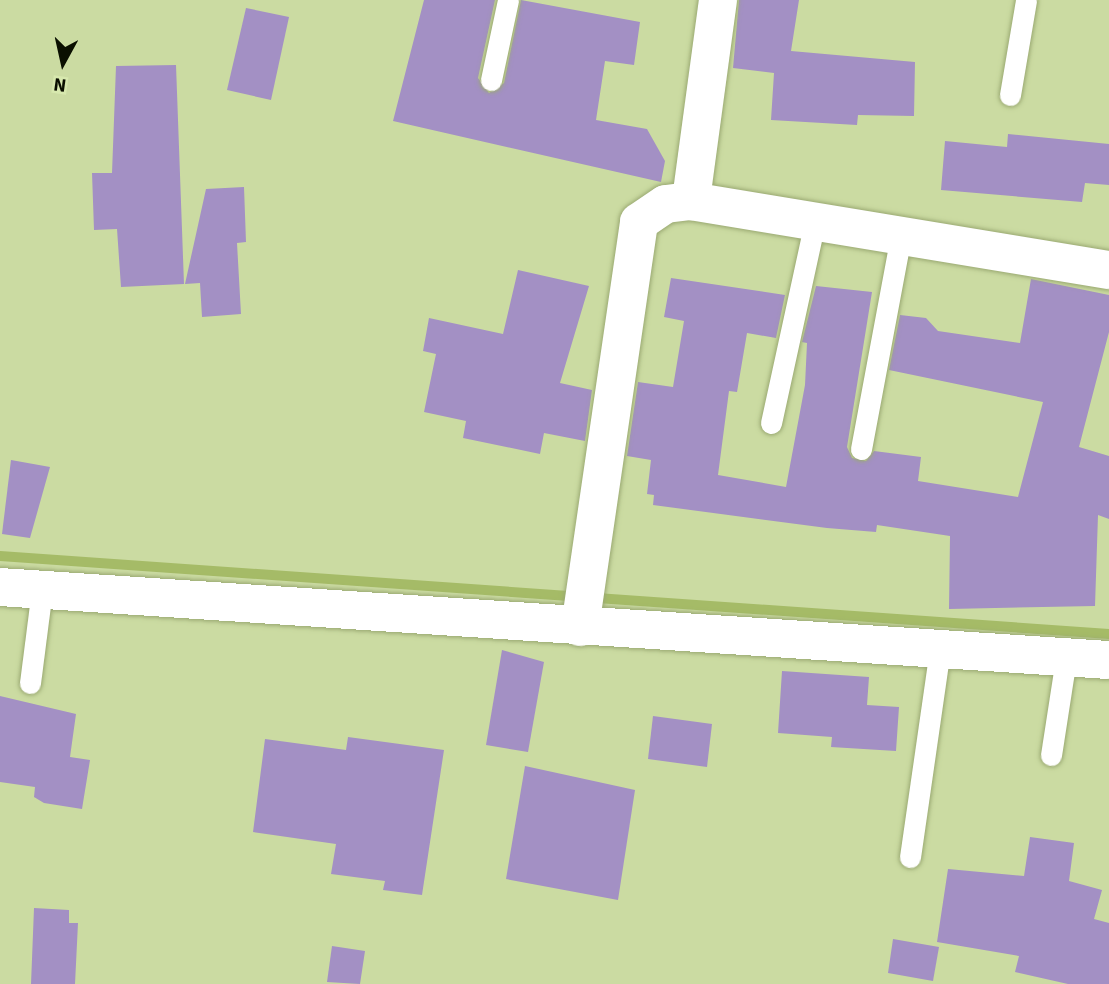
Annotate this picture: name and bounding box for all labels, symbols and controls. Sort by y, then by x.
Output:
north arrow [28,28,98,98]
text: N [52,70,68,99]

